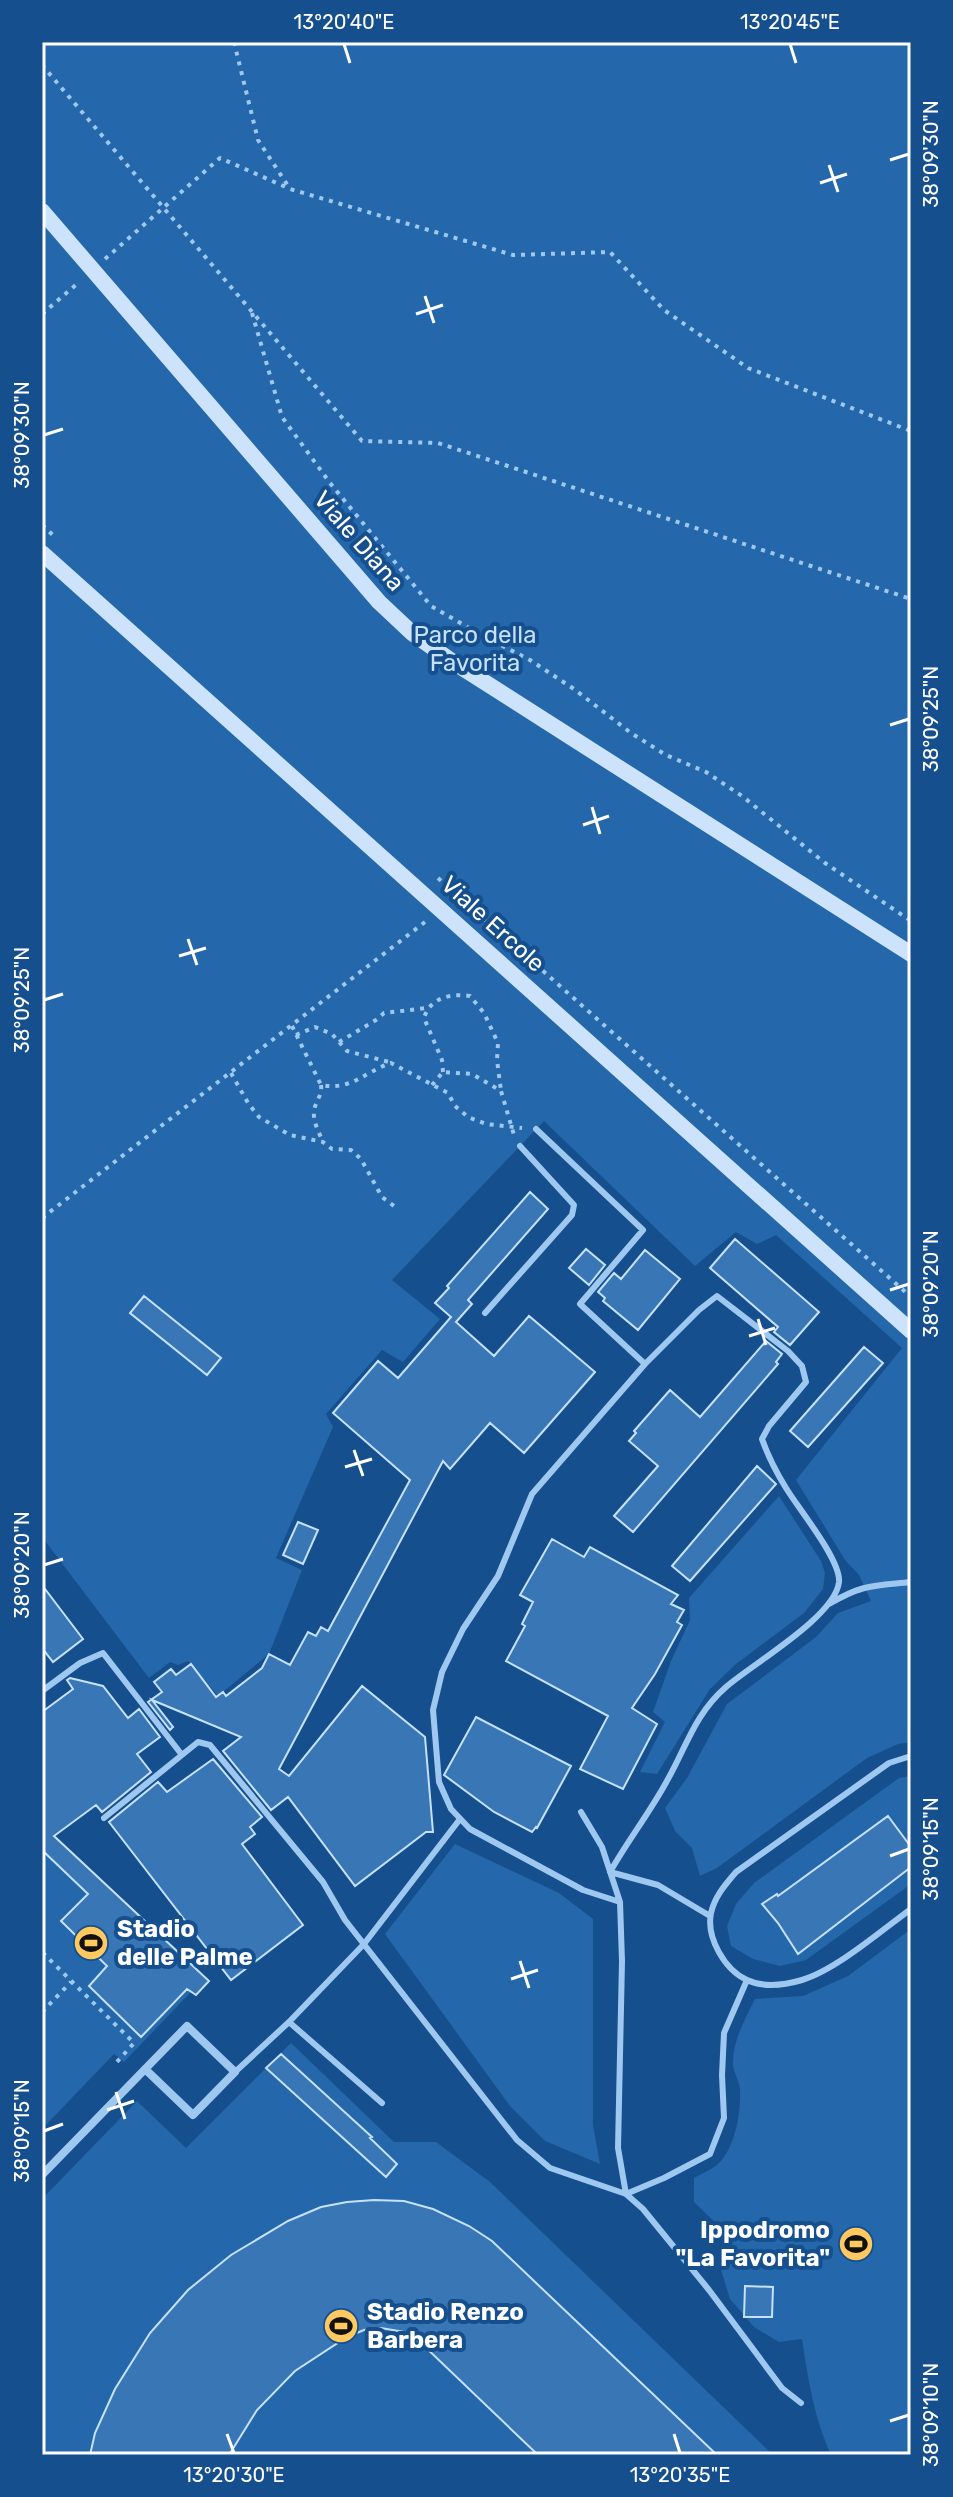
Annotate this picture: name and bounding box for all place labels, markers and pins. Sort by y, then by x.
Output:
place label: Stadio delle Palme [117,1915,253,1971]
sports icon: Stadio delle Palme [72,1924,110,1962]
place label: Ippodromo "La Favorita" [675,2216,830,2272]
sports icon: Ippodromo "La Favorita" [837,2225,875,2263]
place label: Stadio Renzo Barbera [367,2298,524,2354]
sports icon: Stadio Renzo Barbera [322,2307,360,2345]

